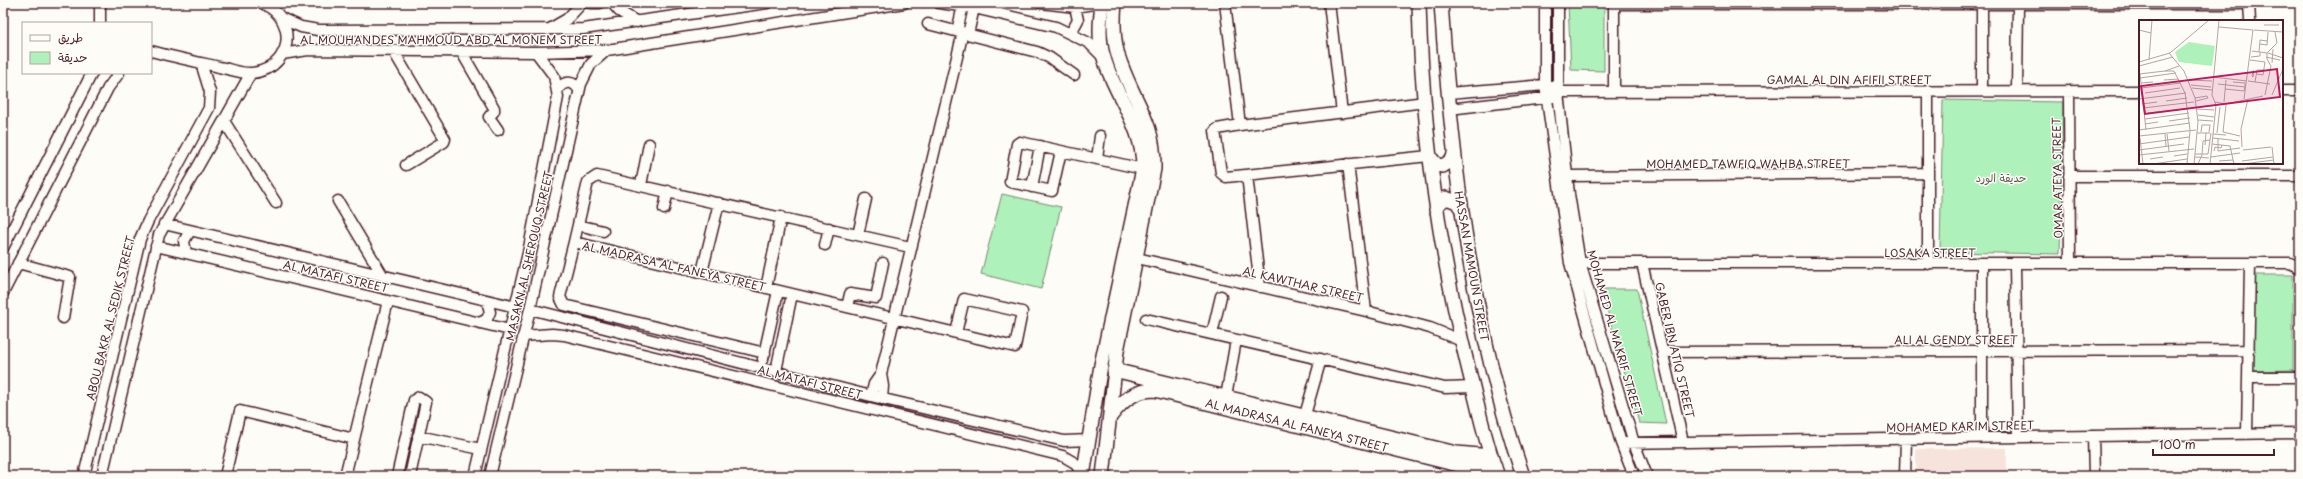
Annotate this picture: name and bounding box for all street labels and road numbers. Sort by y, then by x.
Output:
street label: AL MOUHANDES MAHMOUD ABD AL MONEM STREET [300,31,603,48]
street label: GAMAL AL DIN AFIFII STREET [1767,71,1932,88]
street label: OMAR ATEYA STREET [2047,117,2067,239]
street label: MOHAMED TAWFIQ WAHBA STREET [1646,155,1850,172]
street label: MASAKN AL SHEROUQ STREET [501,169,557,343]
street label: HASSAN MAMOUN STREET [1450,189,1494,343]
street label: ABOU BAKR AL SEDIK STREET [81,234,139,402]
street label: AL MADRASA AL FANEYA STREET [580,237,768,296]
street label: LOSAKA STREET [1884,244,1976,261]
street label: MOHAMED AL MAKRIF STREET [1583,248,1647,419]
street label: AL MATAFI STREET [282,256,391,296]
street label: AL KAWTHAR STREET [1241,262,1365,306]
street label: GABER IBN ATIQ STREET [1651,280,1699,420]
street label: ALI AL GENDY STREET [1894,331,2018,348]
street label: AL MATAFI STREET [756,361,865,403]
street label: AL MADRASA AL FANEYA STREET [1204,394,1391,456]
street label: MOHAMED KARIM STREET [1886,416,2034,436]

